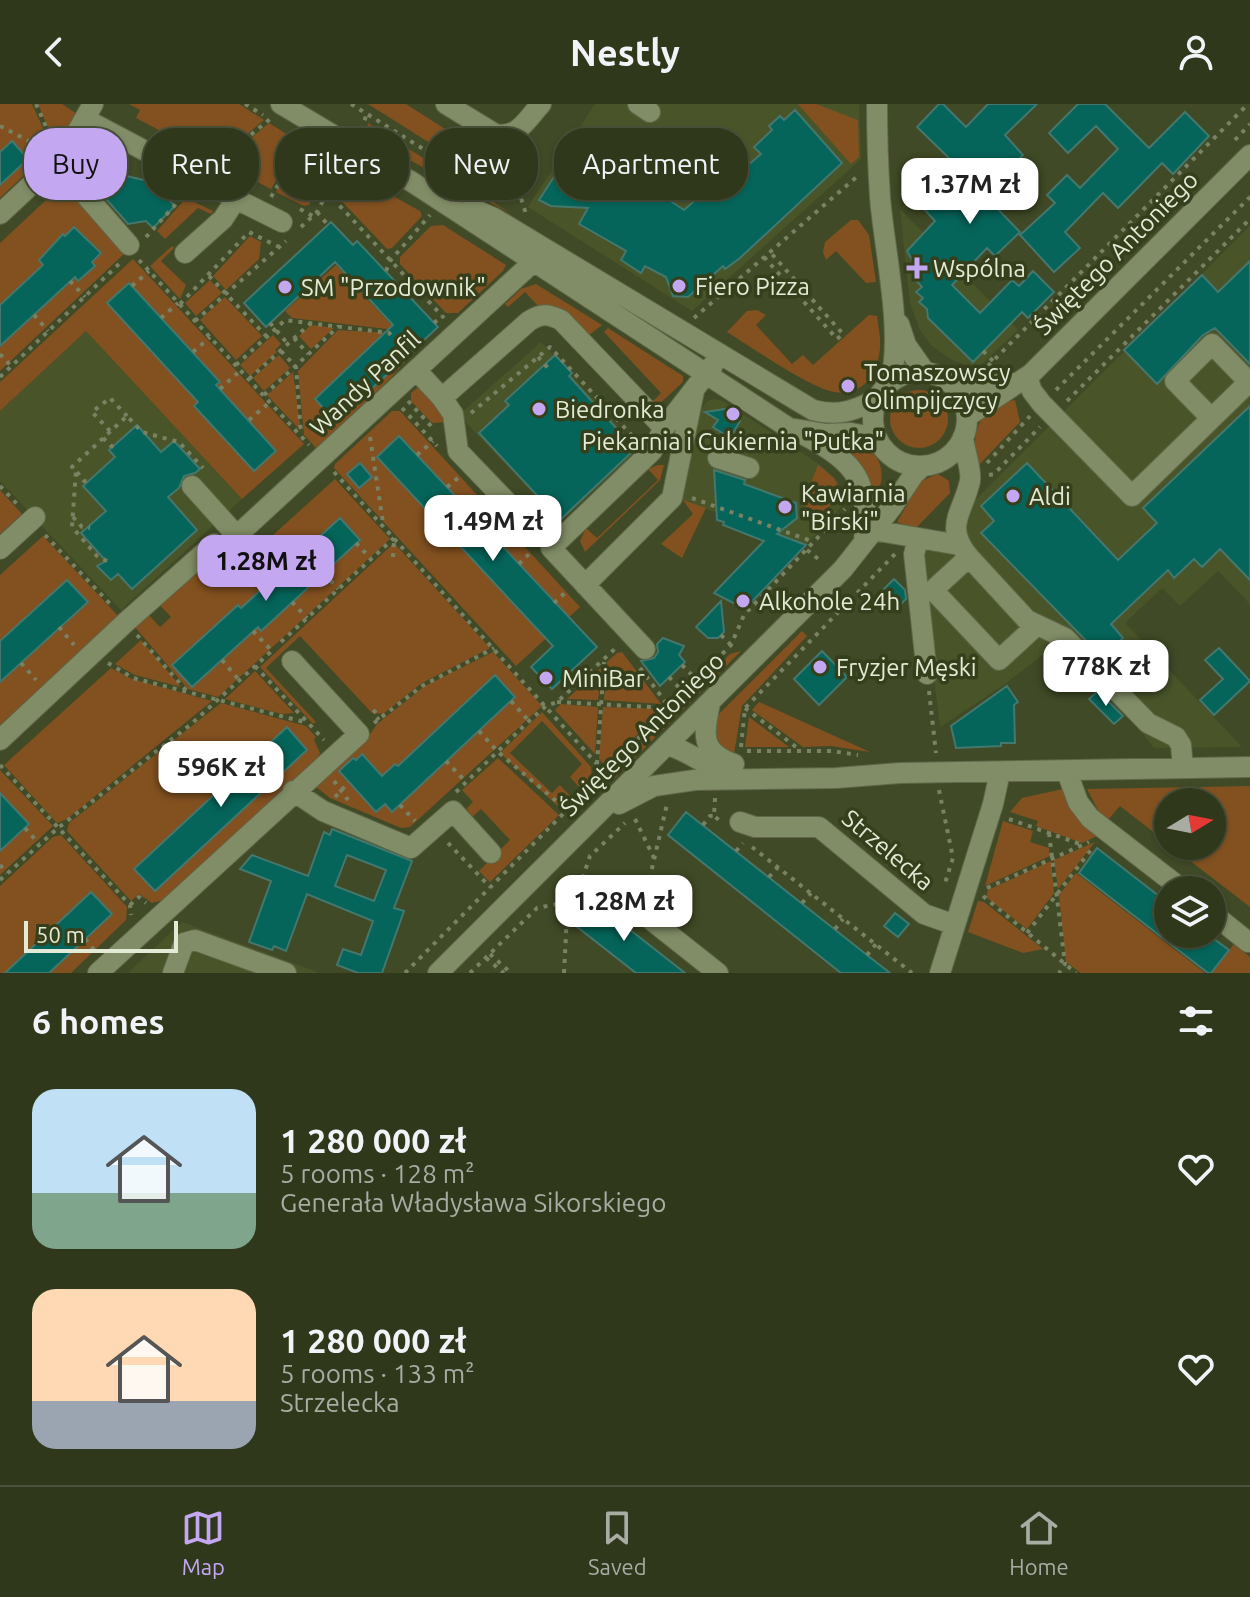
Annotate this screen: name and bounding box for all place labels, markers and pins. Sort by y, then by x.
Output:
pin: 1.37M zł [887,158,1053,226]
place label: Wspólna [933,255,1026,282]
marker: Wspólna [908,259,926,277]
place label: Fiero Pizza [695,273,810,300]
place label: SM "Przodownik" [301,274,486,301]
marker: Fiero Pizza [670,277,688,295]
marker: SM "Przodownik" [276,278,294,296]
place label: Tomaszowscy Olimpijczycy [864,359,1011,414]
marker: Tomaszowscy Olimpijczycy [839,377,857,395]
place label: Biedronka [555,396,665,423]
marker: Biedronka [530,400,548,418]
marker: Piekarnia i Cukiernia "Putka" [724,405,742,423]
place label: Piekarnia i Cukiernia "Putka" [582,428,884,455]
place label: Kawiarnia "Birski" [801,480,906,535]
place label: Aldi [1029,483,1071,510]
marker: Aldi [1004,487,1022,505]
pin: 1.49M zł [410,495,576,563]
marker: Kawiarnia "Birski" [776,498,794,516]
pin: 1.28M zł [183,535,349,603]
place label: Alkohole 24h [759,588,900,615]
marker: Alkohole 24h [734,592,752,610]
pin: 778K zł [1032,640,1180,708]
place label: Fryzjer Męski [836,654,977,681]
marker: Fryzjer Męski [811,658,829,676]
place label: MiniBar [562,665,645,692]
marker: MiniBar [537,669,555,687]
pin: 596K zł [147,741,295,809]
pin: 1.28M zł [541,875,707,943]

